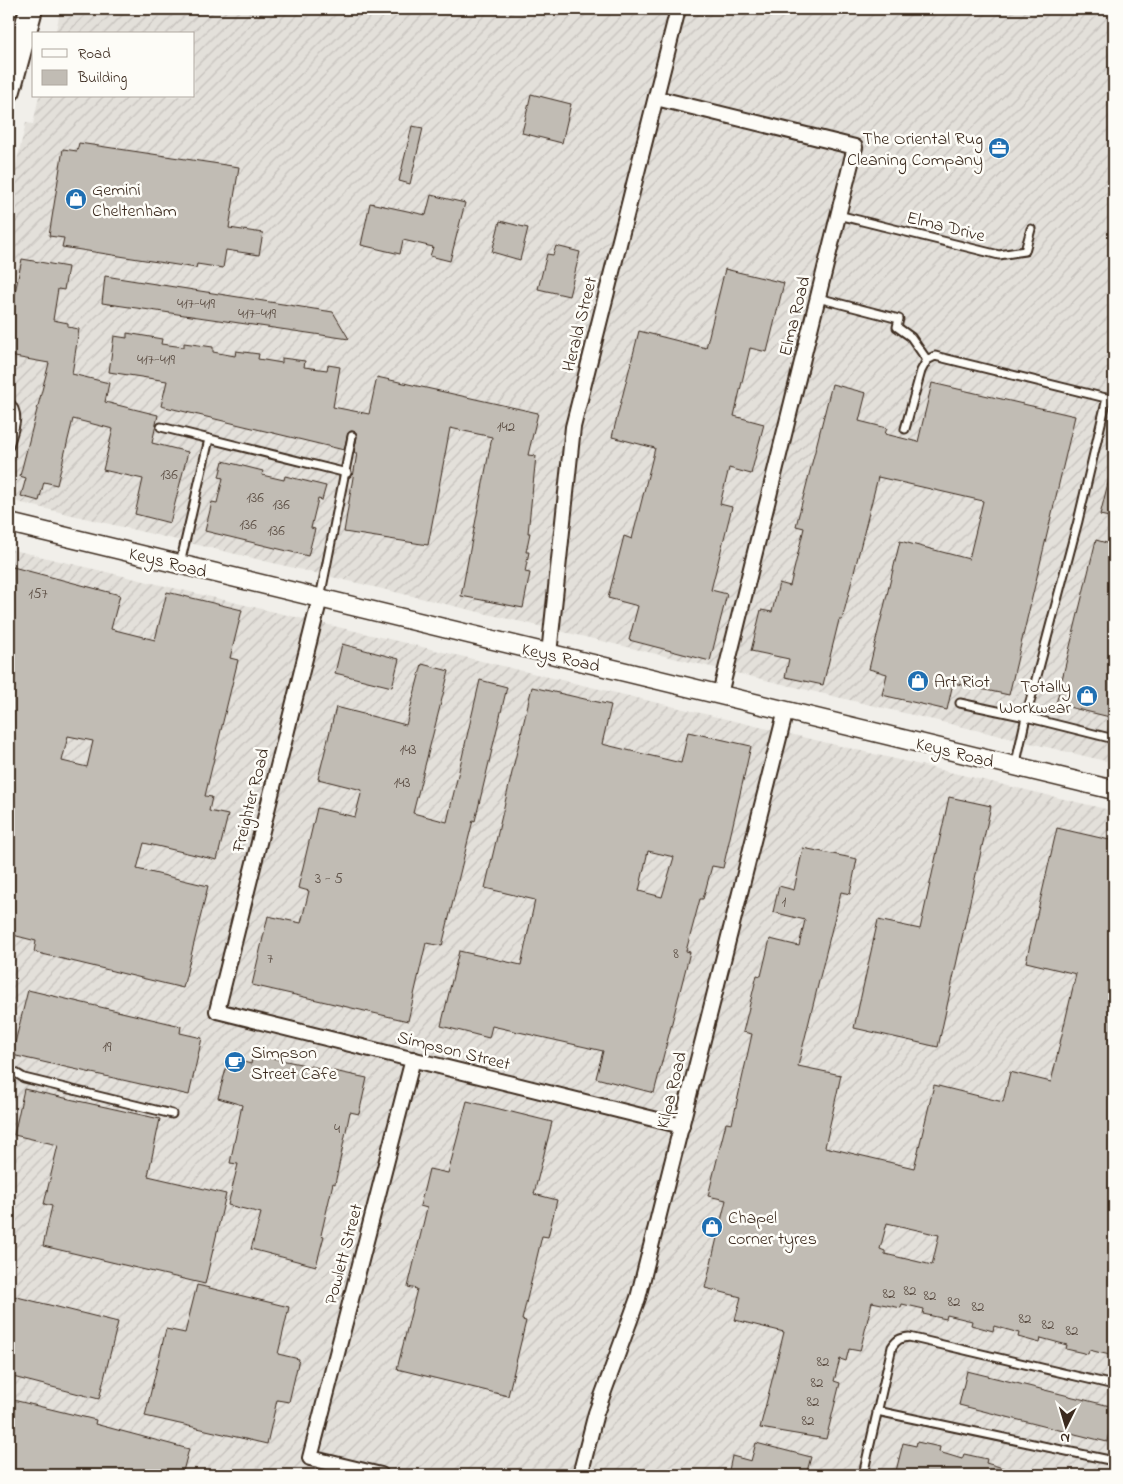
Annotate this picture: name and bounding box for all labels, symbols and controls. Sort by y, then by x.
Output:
legend [32,32,195,98]
text: Road [78,43,111,65]
text: Building [77,67,127,90]
place label: The Oriental Rug Cleaning Company [847,127,983,175]
office icon: The Oriental Rug Cleaning Company [987,136,1011,160]
place label: Gemini Cheltenham [92,178,177,225]
shop icon: Gemini Cheltenham [64,187,88,211]
street label: Elma Drive [904,206,988,250]
street label: Herald Street [557,274,605,375]
street label: Elma Road [773,274,818,359]
house number: 417-419 [177,293,216,315]
house number: 417-419 [238,303,277,325]
house number: 417-419 [137,349,176,371]
house number: 142 [497,416,516,438]
house number: 136 [160,464,178,486]
house number: 136 [246,487,264,509]
house number: 136 [272,494,290,516]
house number: 136 [239,514,257,536]
house number: 136 [267,520,285,542]
street label: Keys Road [126,542,209,586]
house number: 157 [28,583,48,605]
street label: Keys Road [519,637,602,681]
shop icon: Art Riot [906,669,930,693]
place label: Art Riot [934,670,990,696]
place label: Totally Workwear [999,675,1071,722]
shop icon: Totally Workwear [1075,684,1099,708]
street label: Keys Road [913,732,996,776]
house number: 143 [399,739,417,761]
street label: Freighter Road [226,746,278,856]
house number: 143 [393,772,411,794]
house number: 3 - 5 [315,868,343,890]
house number: 1 [782,891,787,913]
house number: 8 [673,943,679,965]
house number: 7 [267,948,273,970]
street label: Simpson Street [394,1025,513,1079]
house number: 19 [102,1036,112,1058]
place label: Simpson Street Cafe [251,1041,338,1088]
street label: Kilpa Road [651,1049,695,1132]
cafe icon: Simpson Street Cafe [223,1050,247,1074]
house number: 4 [334,1118,340,1140]
street label: Powlett Street [319,1201,371,1308]
place label: Chapel corner tyres [728,1206,817,1253]
shop icon: Chapel corner tyres [700,1215,724,1239]
house number: 82 [903,1280,917,1302]
house number: 82 [882,1283,896,1305]
house number: 82 [923,1285,937,1307]
house number: 82 [947,1291,961,1313]
house number: 82 [971,1296,985,1318]
house number: 82 [1018,1308,1032,1330]
house number: 82 [1041,1314,1055,1336]
house number: 82 [1065,1320,1079,1342]
house number: 82 [816,1351,830,1373]
house number: 82 [810,1372,824,1394]
house number: 82 [806,1391,820,1413]
north arrow [1040,1402,1090,1452]
house number: 82 [801,1410,815,1432]
text: N [1059,1427,1071,1448]

